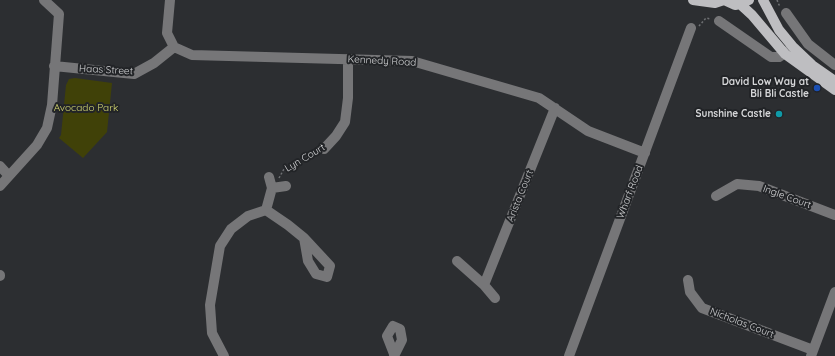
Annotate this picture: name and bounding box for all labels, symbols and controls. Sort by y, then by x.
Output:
street label: Kennedy Road [347,53,417,69]
street label: Haas Street [79,63,133,77]
place label: David Low Way at Bli Bli Castle [722,76,809,100]
marker: David Low Way at Bli Bli Castle [812,83,822,93]
park label: Avocado Park [54,102,118,114]
place label: Sunshine Castle [696,108,771,120]
marker: Sunshine Castle [774,109,784,119]
street label: Lyn Court [283,141,327,175]
street label: Wharf Road [614,164,646,220]
street label: Arista Court [504,168,536,224]
street label: Ingle Court [761,183,813,211]
street label: Nicholas Court [708,305,776,341]

